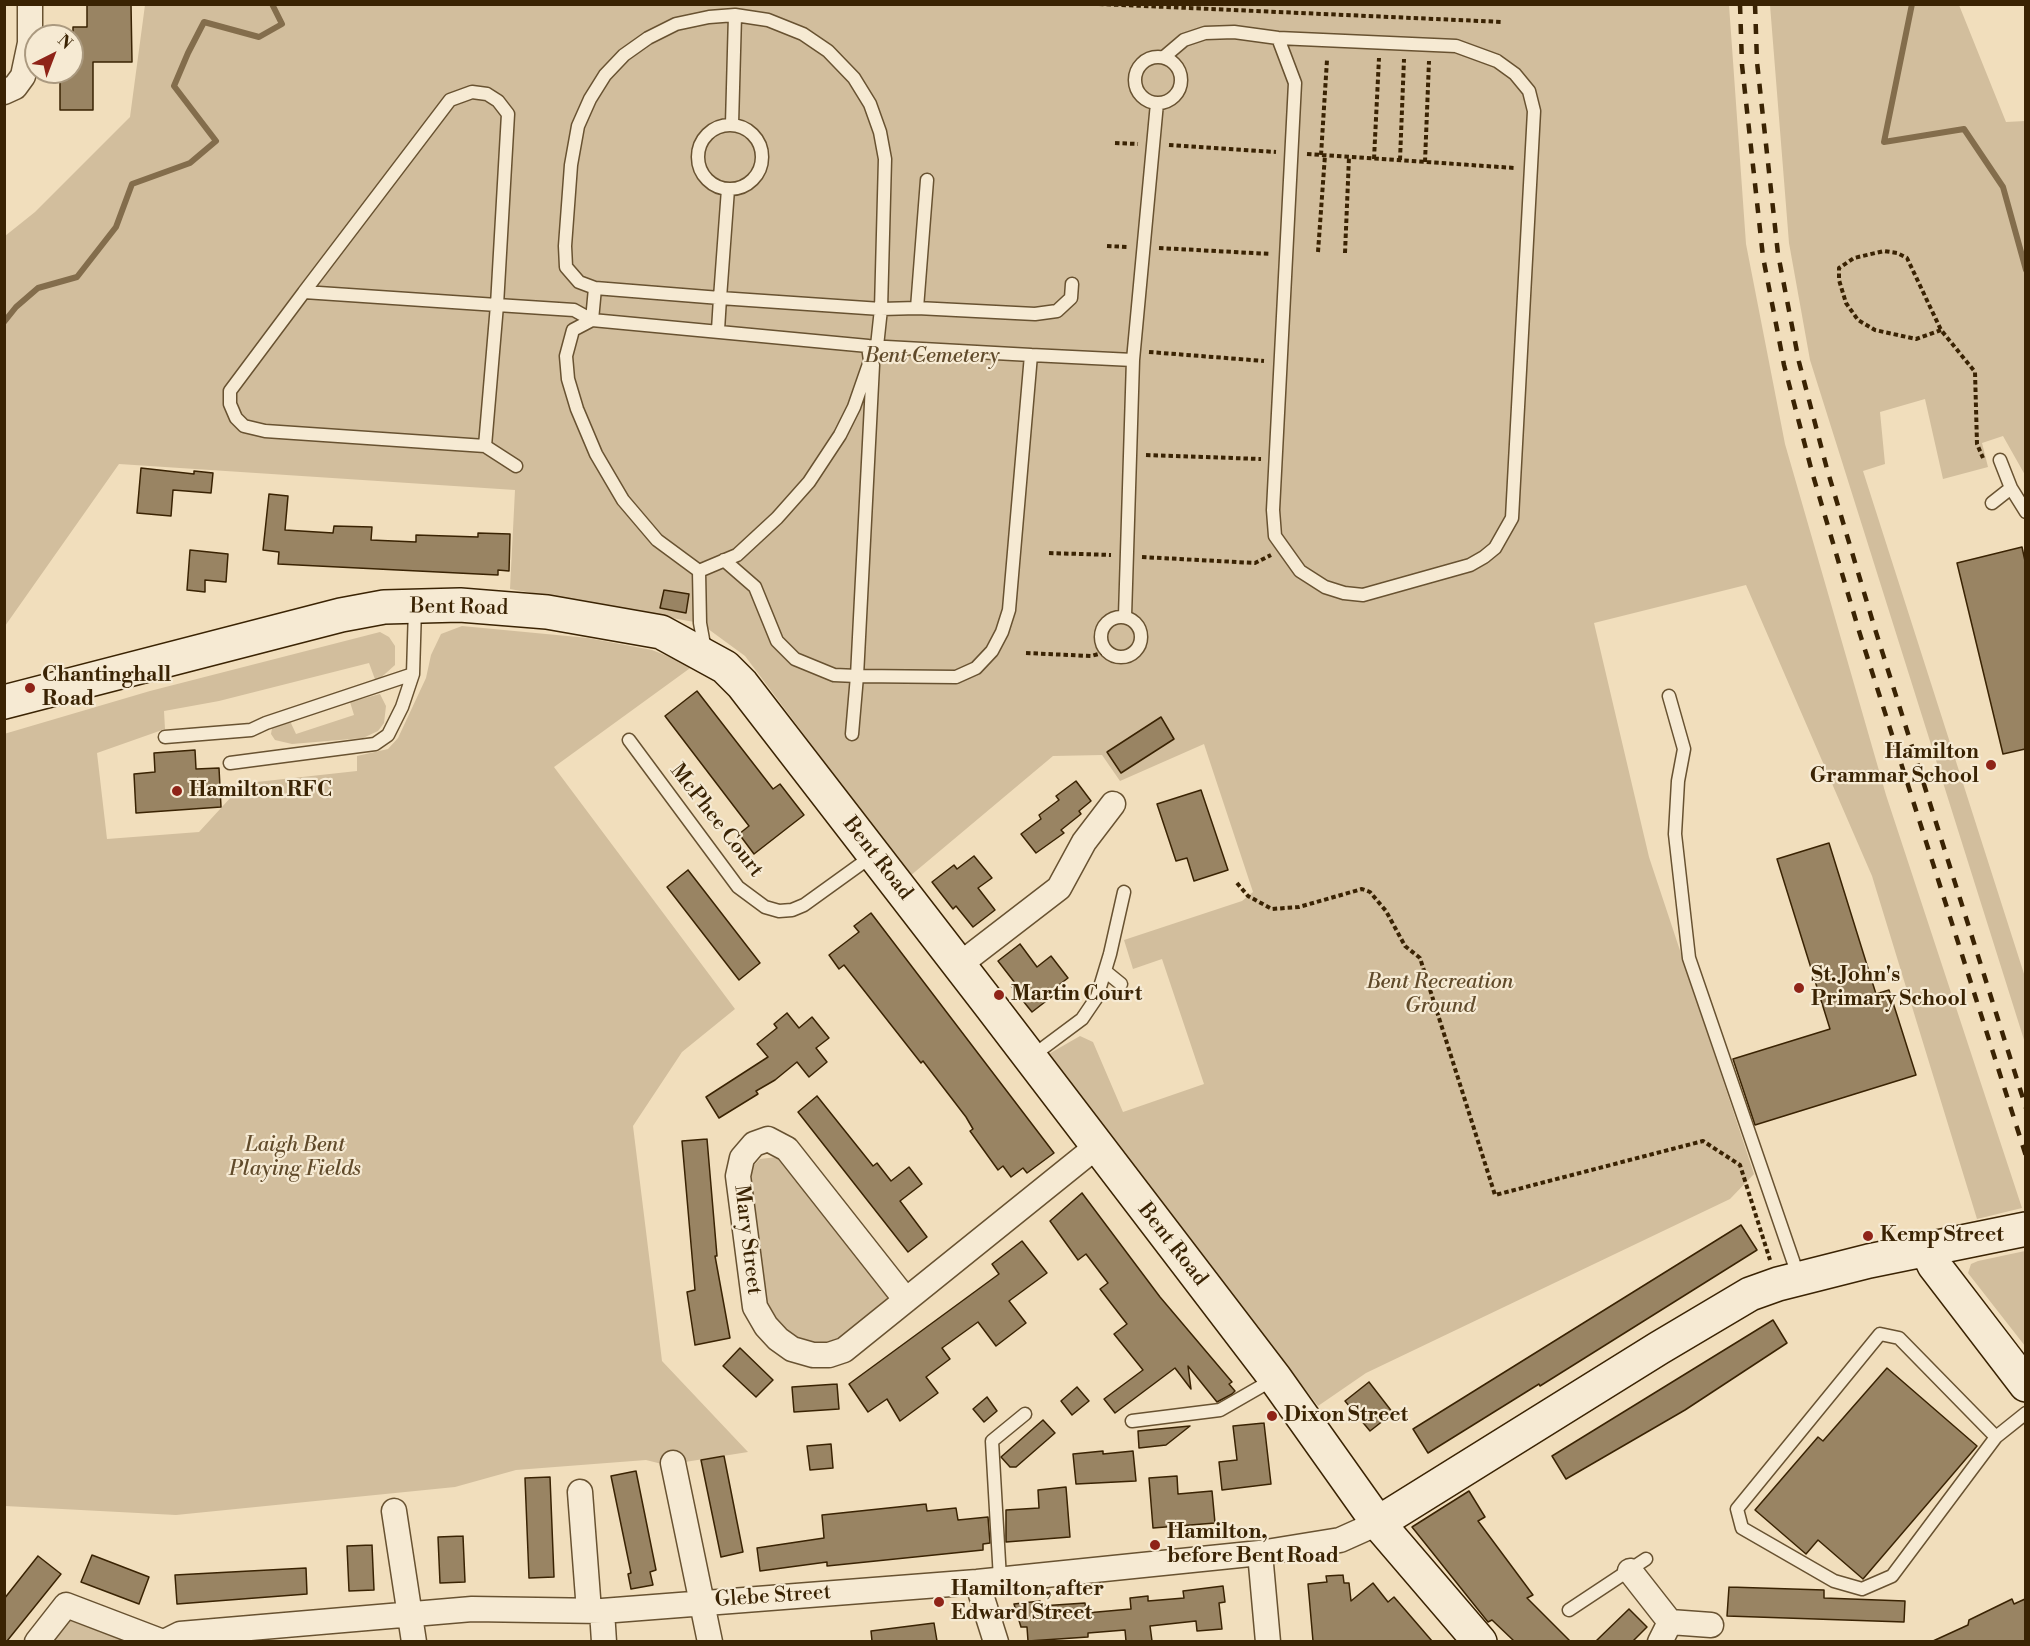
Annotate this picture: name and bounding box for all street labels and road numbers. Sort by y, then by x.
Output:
street label: Bent Road [410,595,508,621]
street label: McPhee Court [664,759,768,883]
street label: Bent Road [837,812,917,906]
street label: Mary Street [728,1184,766,1296]
street label: Bent Road [1132,1198,1212,1292]
street label: Glebe Street [714,1580,832,1614]

